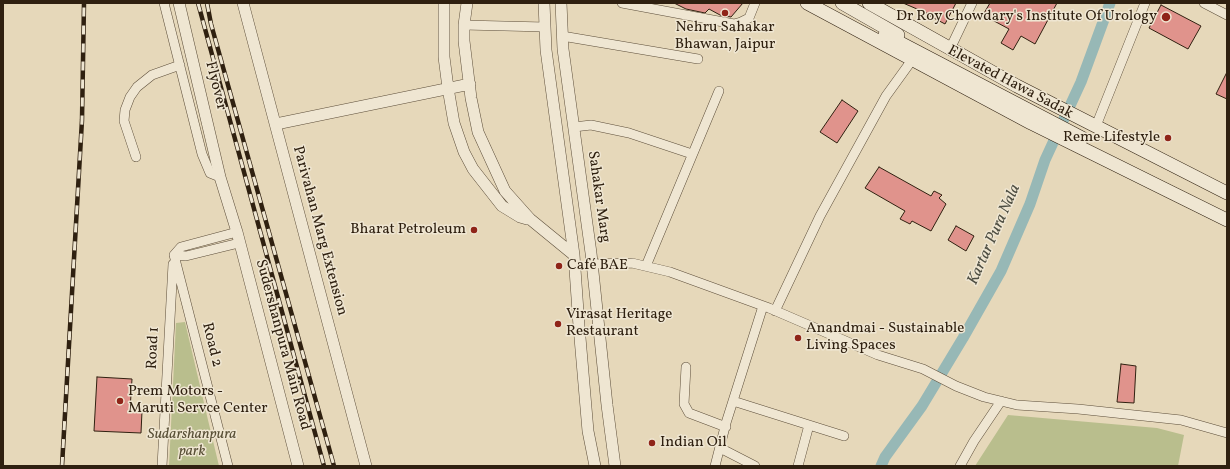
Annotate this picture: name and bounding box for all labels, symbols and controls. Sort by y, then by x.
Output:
marker: Nehru Sahakar Bhawan, Jaipur [720,8,730,18]
place label: Dr Roy Chowdary's Institute Of Urology [896,8,1157,26]
marker: Dr Roy Chowdary's Institute Of Urology [1160,11,1172,23]
place label: Nehru Sahakar Bhawan, Jaipur [675,19,775,54]
street label: Elevated Hawa Sadak [944,42,1076,124]
street label: Flyover [200,60,230,112]
place label: Reme Lifestyle [1063,129,1160,147]
marker: Reme Lifestyle [1163,133,1173,143]
street label: Parivahan Marg Extension [288,144,350,318]
street label: Sahakar Marg [583,150,613,244]
water label: Kartar Pura Nala [964,182,1026,288]
place label: Bharat Petroleum [350,221,466,239]
marker: Bharat Petroleum [469,225,479,235]
place label: Café BAE [567,257,628,275]
street label: Sudershanpura Main Road [251,258,313,432]
marker: Café BAE [554,261,564,271]
place label: Virasat Heritage Restaurant [566,306,672,341]
marker: Virasat Heritage Restaurant [553,319,563,329]
place label: Anandmai - Sustainable Living Spaces [806,320,964,355]
street label: Road 2 [197,321,225,369]
street label: Road 1 [144,326,164,370]
marker: Anandmai - Sustainable Living Spaces [793,333,803,343]
place label: Prem Motors - Maruti Servce Center [128,383,268,418]
marker: Prem Motors - Maruti Servce Center [115,396,125,406]
park label: Sudarshanpura park [148,426,236,461]
place label: Indian Oil [660,434,727,452]
marker: Indian Oil [647,438,657,448]

